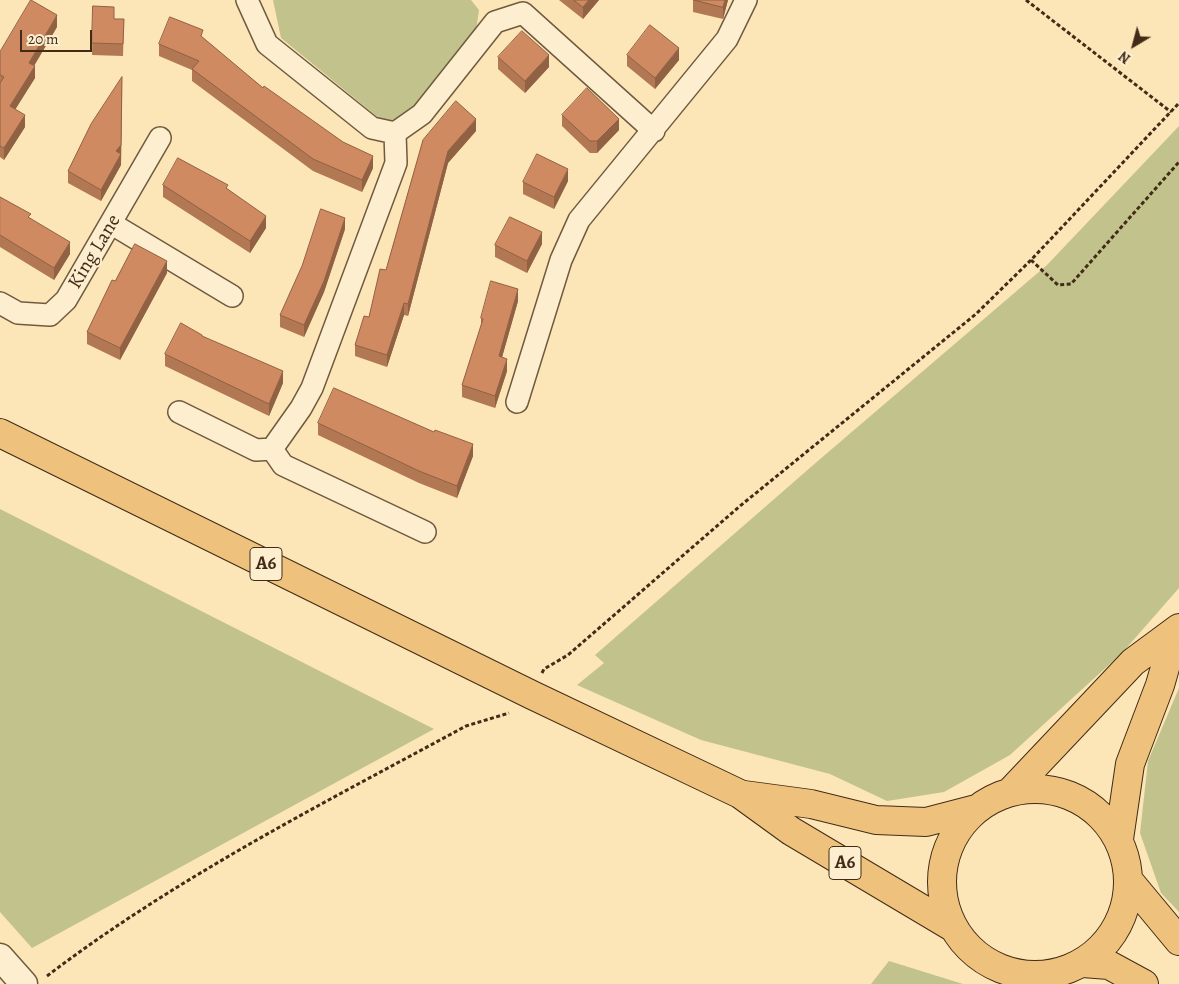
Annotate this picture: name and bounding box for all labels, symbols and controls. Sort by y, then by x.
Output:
scale bar [22,20,95,52]
north arrow [1109,20,1159,70]
text: 20 m [28,29,59,49]
text: N [1115,47,1134,68]
street label: King Lane [63,210,127,294]
road number: A6 [250,548,282,580]
road number: A6 [829,846,861,880]

